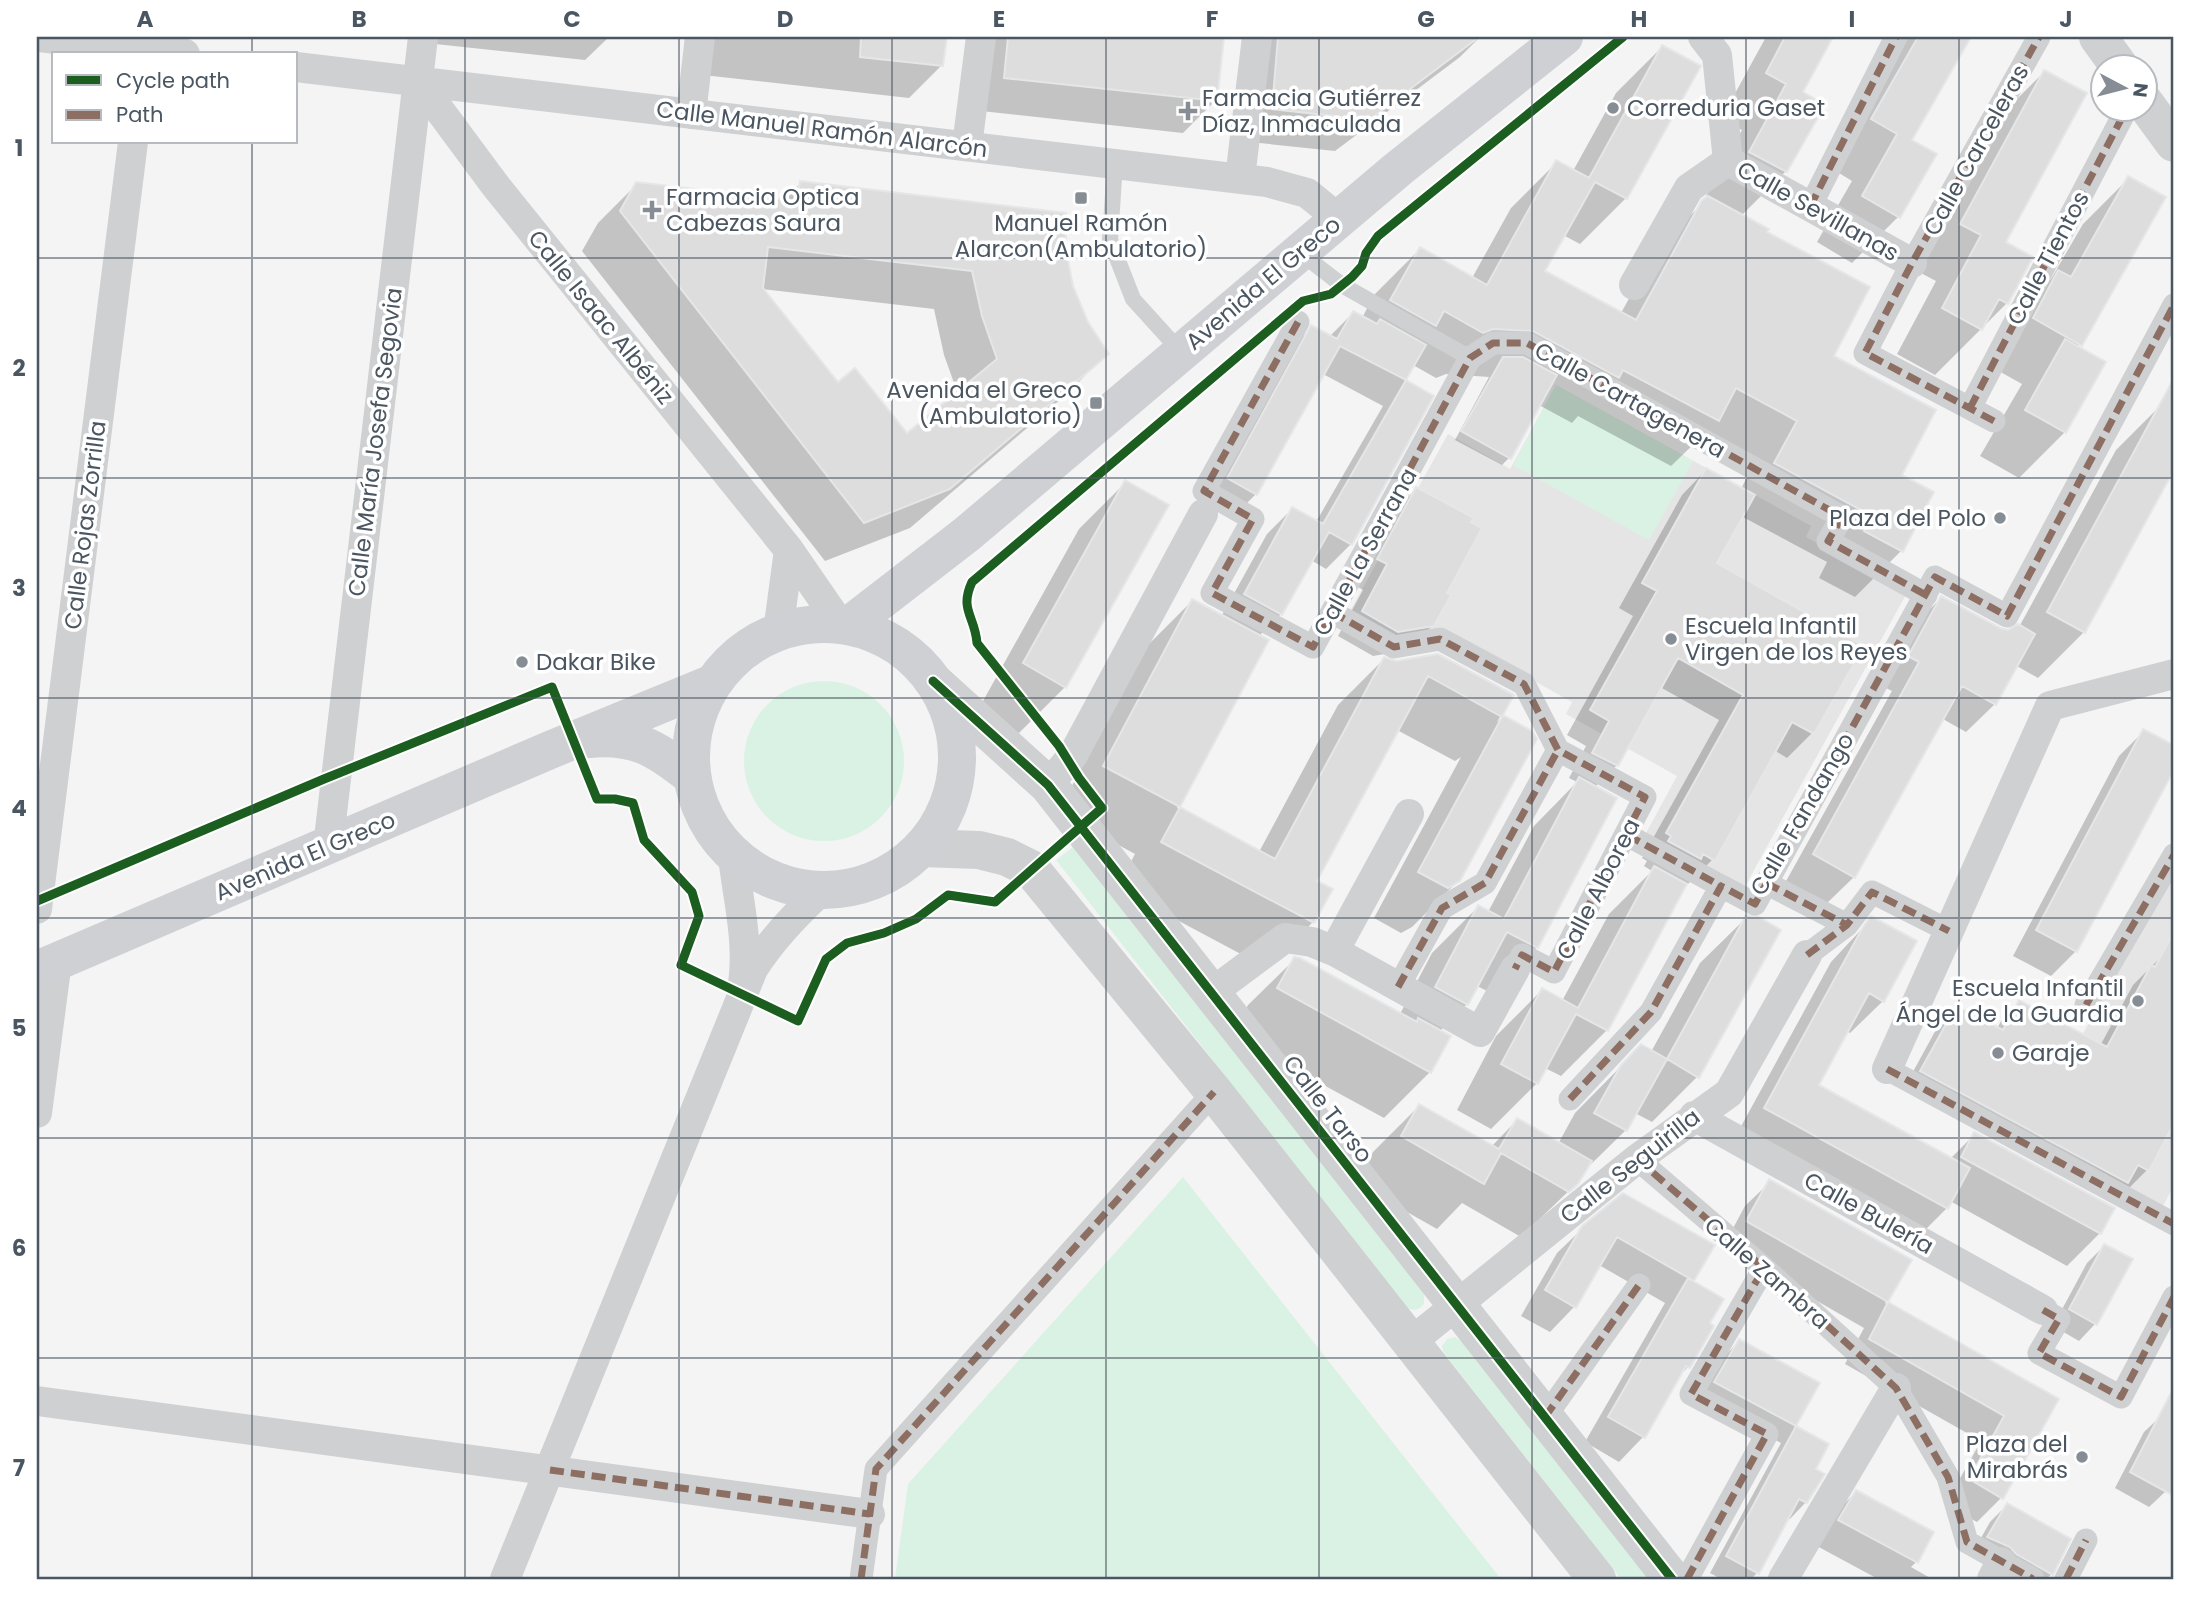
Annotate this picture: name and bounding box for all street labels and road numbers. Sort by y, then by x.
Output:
street label: Calle Carceleras [1916,59,2036,241]
street label: Calle Manuel Ramón Alarcón [655,93,989,165]
street label: Calle Sevillanas [1731,153,1905,269]
street label: Calle Tientos [1999,186,2097,330]
street label: Avenida El Greco [1179,209,1347,357]
street label: Calle Isaac Albéniz [521,223,681,411]
street label: Calle María Josefa Segovia [340,286,410,598]
street label: Calle Cartagenera [1529,334,1731,466]
street label: Calle Rojas Zorrilla [56,419,114,631]
street label: Calle La Serrana [1306,462,1424,642]
street label: Calle Fandango [1742,727,1862,901]
street label: Avenida El Greco [210,804,400,908]
street label: Calle Alborea [1549,813,1647,965]
street label: Calle Tarso [1276,1049,1380,1169]
street label: Calle Seguirilla [1553,1101,1707,1231]
street label: Calle Bulería [1798,1164,1940,1262]
street label: Calle Zambra [1697,1210,1837,1336]

